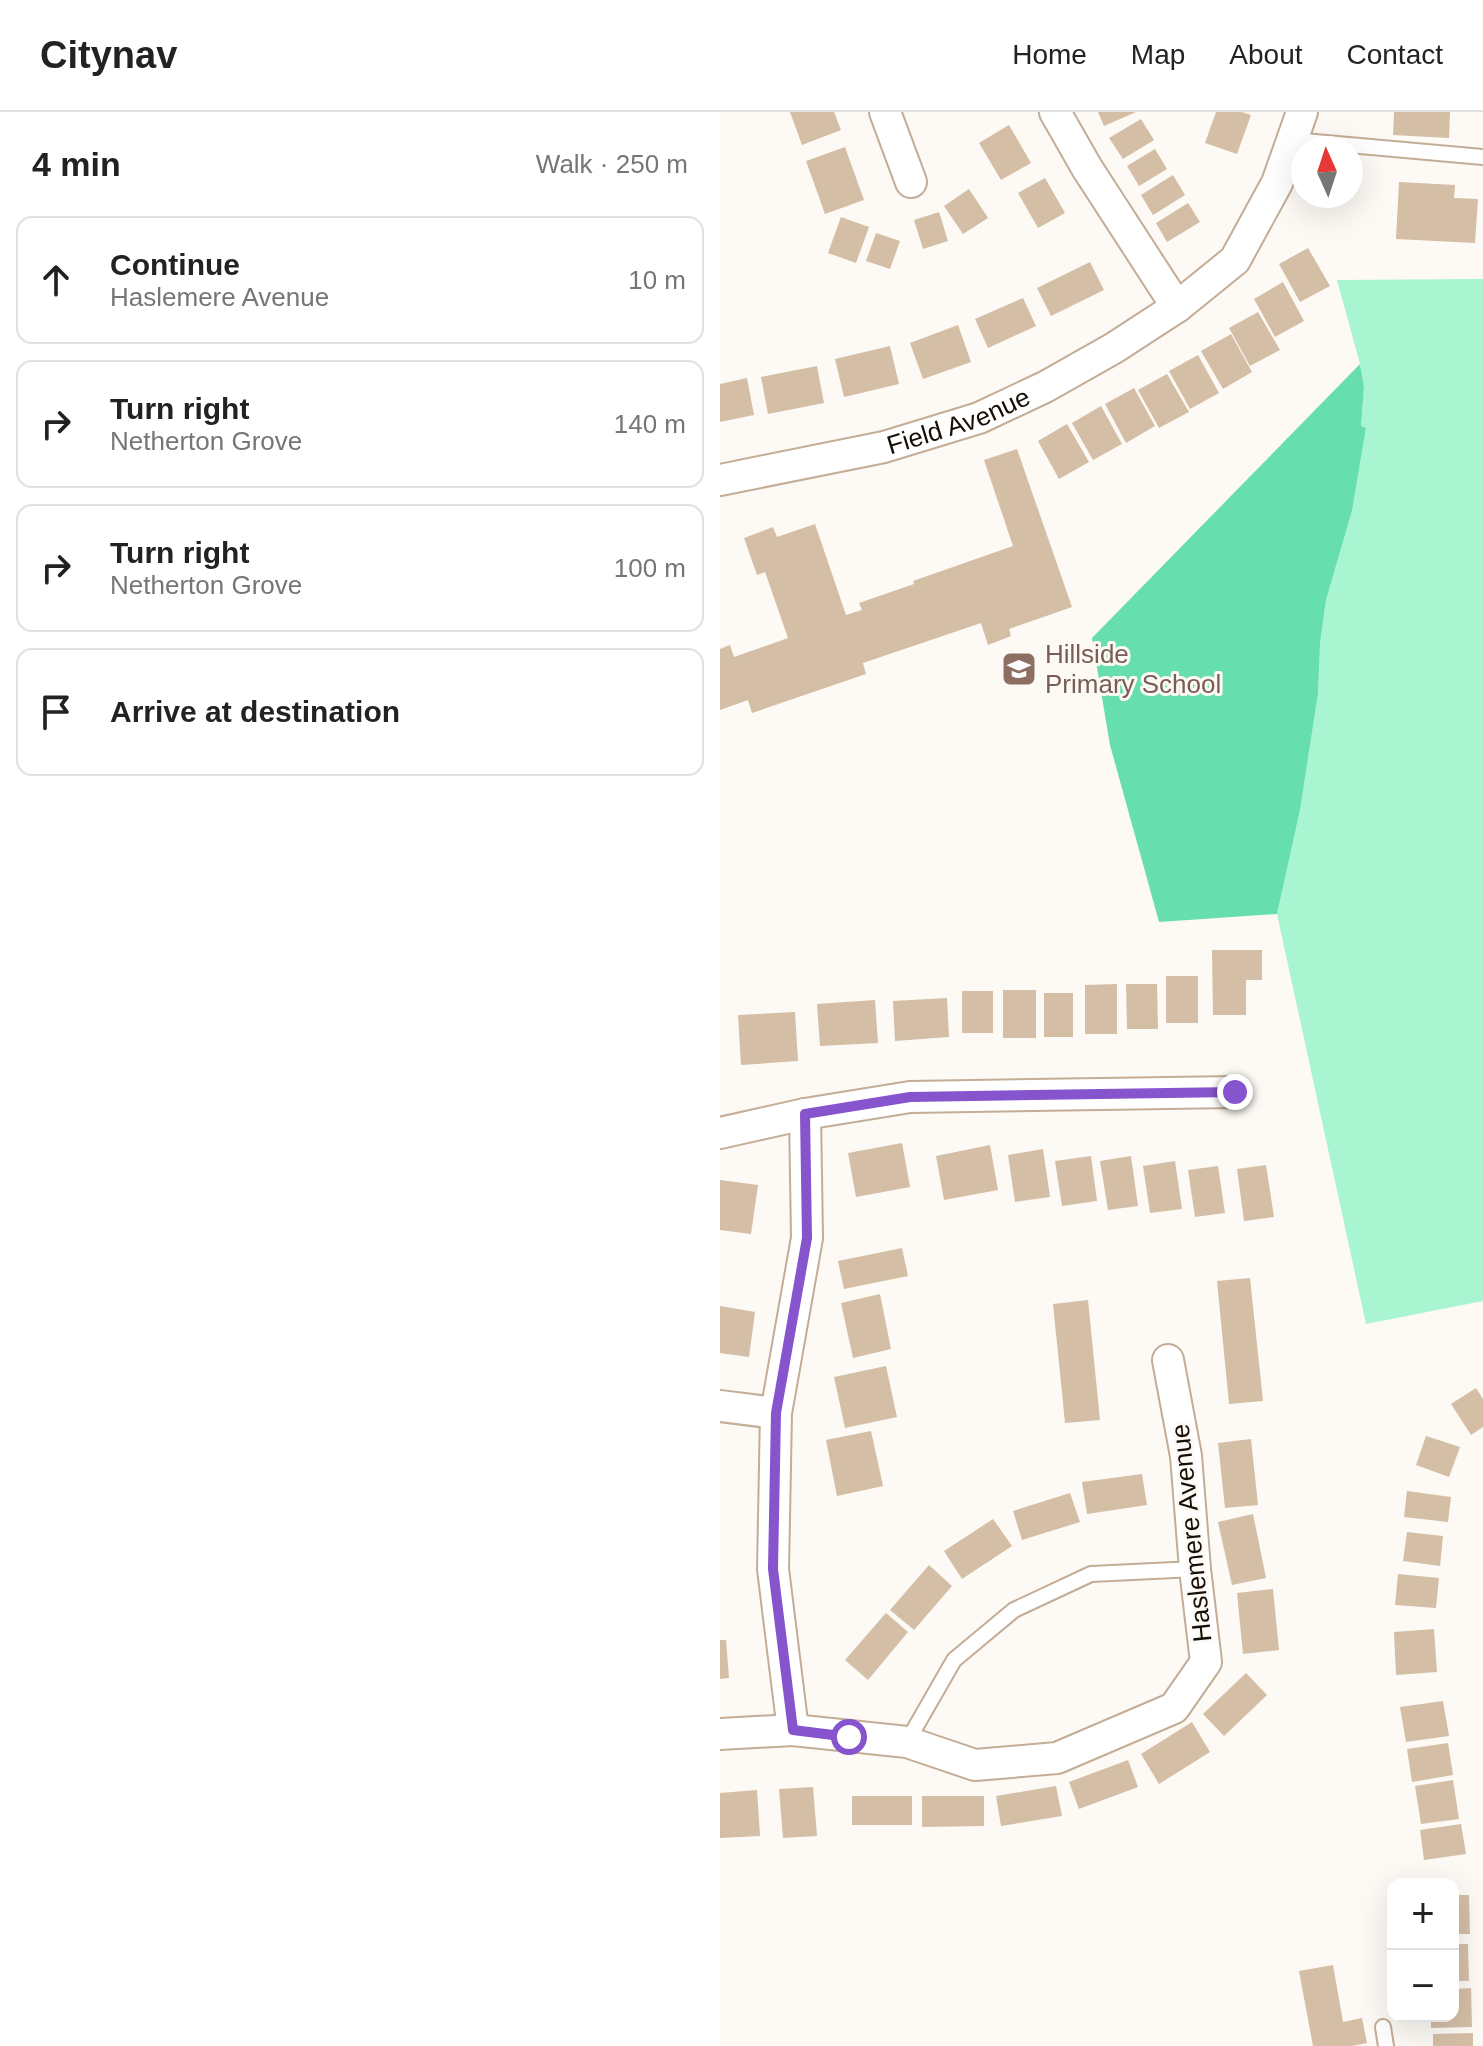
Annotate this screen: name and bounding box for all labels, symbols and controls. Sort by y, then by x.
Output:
text: Citynav [40,34,177,76]
text: Home [1012,39,1087,70]
text: Map [1131,39,1185,70]
text: About [1229,39,1303,70]
text: Contact [1347,39,1443,70]
north arrow [1291,136,1363,208]
text: 4 min [32,145,121,183]
text: Walk · 250 m [536,149,688,179]
text: Continue [110,248,240,281]
icon: ahead [34,258,78,302]
text: 10 m [628,265,686,295]
text: Haslemere Avenue [110,282,329,312]
street label: Field Avenue [883,381,1035,460]
text: Turn right [110,392,249,425]
icon: right [34,402,78,446]
text: 140 m [614,409,686,439]
text: Netherton Grove [110,426,302,456]
text: Turn right [110,536,249,569]
icon: right [34,546,78,590]
text: 100 m [614,553,686,583]
text: Netherton Grove [110,570,302,600]
place label: Hillside Primary School [1045,639,1221,699]
school or university icon: Hillside Primary School [1000,650,1038,688]
icon: arrive [34,690,78,734]
text: Arrive at destination [110,695,400,728]
route end [1217,1074,1253,1110]
street label: Haslemere Avenue [1165,1422,1217,1644]
route start [831,1719,867,1755]
map controls [1387,1878,1459,2022]
button: + [1387,1878,1459,1950]
button: − [1387,1950,1459,2022]

